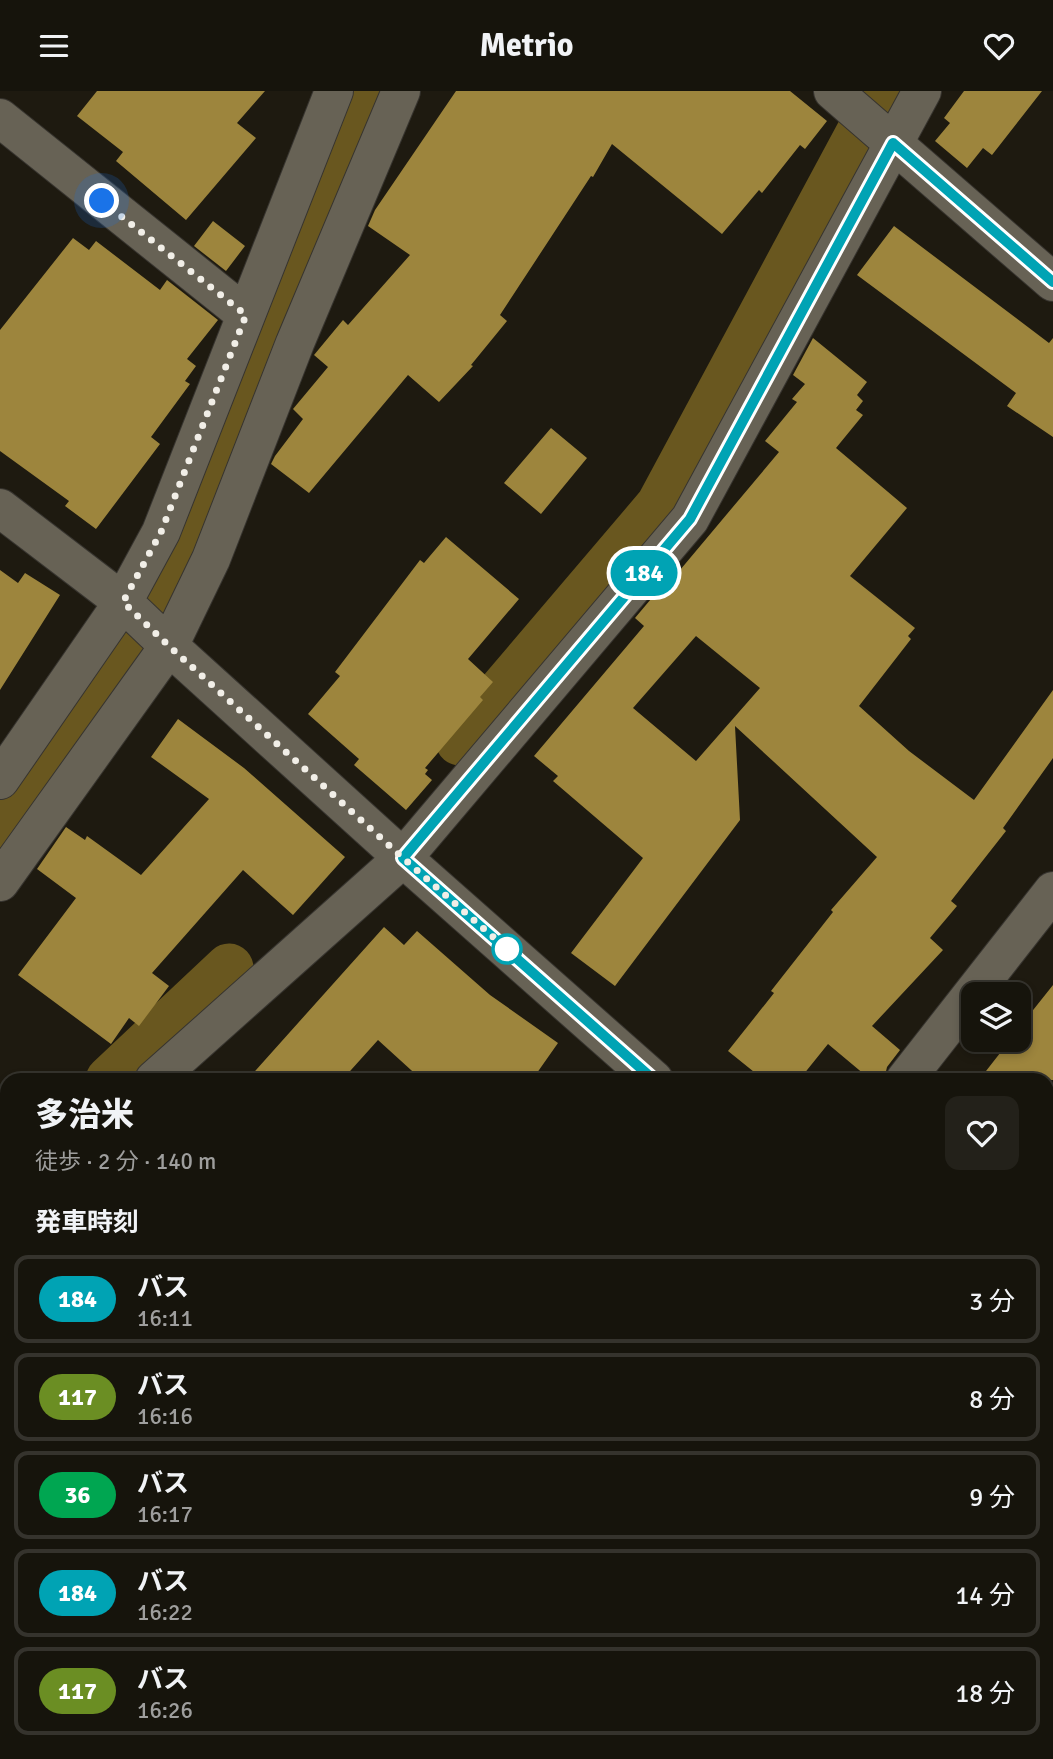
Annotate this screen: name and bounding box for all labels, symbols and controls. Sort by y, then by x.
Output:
text: Metrio [479,26,574,65]
icon: menu [35,27,73,65]
icon: heart [980,27,1018,65]
your location [84,183,119,218]
line badge: 184 [604,550,684,596]
text: 184 [625,558,663,588]
unlabelled marker [492,934,522,964]
map controls [961,982,1031,1052]
button: layers [961,982,1031,1052]
text: 多治米 [35,1095,134,1136]
button: heart [945,1096,1019,1170]
text: 徒歩 · 2 分 · 140 m [35,1147,216,1176]
text: 発車時刻 [35,1207,139,1239]
text: バス [137,1272,189,1304]
text: 184 [58,1284,97,1314]
text: 3 分 [969,1286,1015,1318]
text: 16:11 [137,1304,193,1333]
text: バス [137,1370,189,1402]
text: 117 [58,1382,97,1412]
text: 8 分 [969,1384,1015,1416]
text: 16:16 [137,1402,193,1431]
text: バス [137,1468,189,1500]
text: 36 [65,1480,90,1510]
text: 9 分 [969,1482,1015,1514]
text: 16:17 [137,1500,193,1529]
text: バス [137,1566,189,1598]
text: 184 [58,1578,97,1608]
text: 14 分 [955,1580,1015,1612]
text: 16:22 [137,1598,193,1627]
text: バス [137,1664,189,1696]
text: 117 [58,1676,97,1706]
text: 18 分 [955,1678,1015,1710]
text: 16:26 [137,1696,193,1725]

